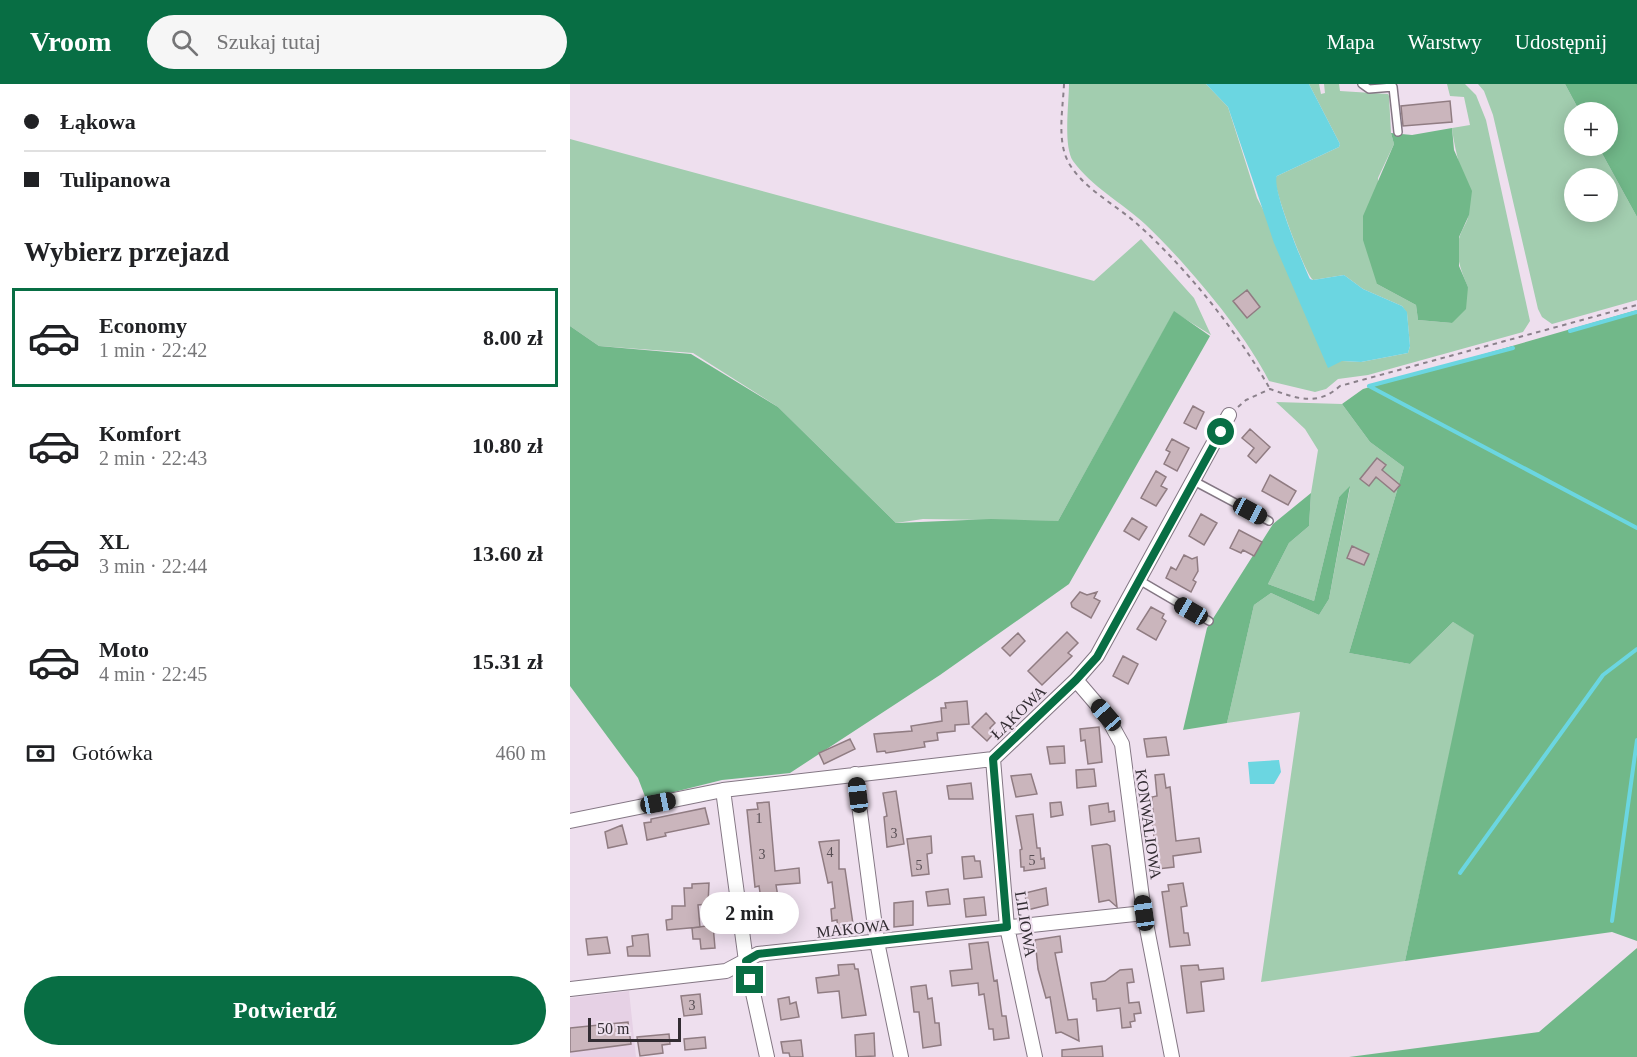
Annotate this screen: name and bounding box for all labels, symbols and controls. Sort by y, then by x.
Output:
search box [147,15,567,69]
text: Vroom [30,26,111,57]
icon: search [168,26,201,59]
text: Szukaj tutaj [216,29,321,54]
text: Mapa [1327,30,1375,54]
text: Warstwy [1408,30,1482,54]
text: Udostępnij [1515,30,1607,54]
map controls [1564,102,1618,222]
button: + [1564,102,1618,156]
text: Łąkowa [60,109,136,134]
text: Tulipanowa [60,167,170,192]
button: − [1564,168,1618,222]
text: Wybierz przejazd [24,237,229,267]
icon: car [27,311,81,365]
text: Economy [99,313,187,338]
text: 8.00 zł [483,325,543,350]
text: 1 min · 22:42 [99,339,207,361]
route start [1207,418,1234,445]
icon: car [27,419,81,473]
text: Komfort [99,421,181,446]
text: 10.80 zł [472,433,543,458]
text: 2 min · 22:43 [99,447,207,469]
car [1230,495,1270,527]
icon: car [27,527,81,581]
text: XL [99,529,130,554]
text: 13.60 zł [472,541,543,566]
text: 3 min · 22:44 [99,555,207,577]
car [1171,594,1211,628]
icon: car [27,635,81,689]
text: Moto [99,637,149,662]
text: 15.31 zł [472,649,543,674]
text: 4 min · 22:45 [99,663,207,685]
street label: ŁĄKOWA [988,682,1050,743]
car [1087,696,1125,734]
icon: cash [24,737,57,770]
text: Gotówka [72,740,153,765]
text: 460 m [495,742,546,764]
street label: KONWALIOWA [1132,768,1165,881]
car [847,776,869,814]
car [639,791,677,815]
house number: 1 [756,811,763,826]
house number: 3 [891,826,898,841]
house number: 4 [827,845,834,860]
house number: 3 [759,847,766,862]
house number: 5 [1029,853,1036,868]
house number: 5 [916,858,923,873]
street label: LILIOWA [1012,890,1039,959]
callout: 2 min [700,893,800,935]
car [1133,894,1155,932]
text: 2 min [725,902,774,924]
street label: MAKOWA [815,916,891,941]
route end [736,966,763,993]
button: Potwierdź [24,976,546,1045]
house number: 3 [689,998,696,1013]
scale bar [588,1015,681,1042]
text: 50 m [597,1020,629,1037]

